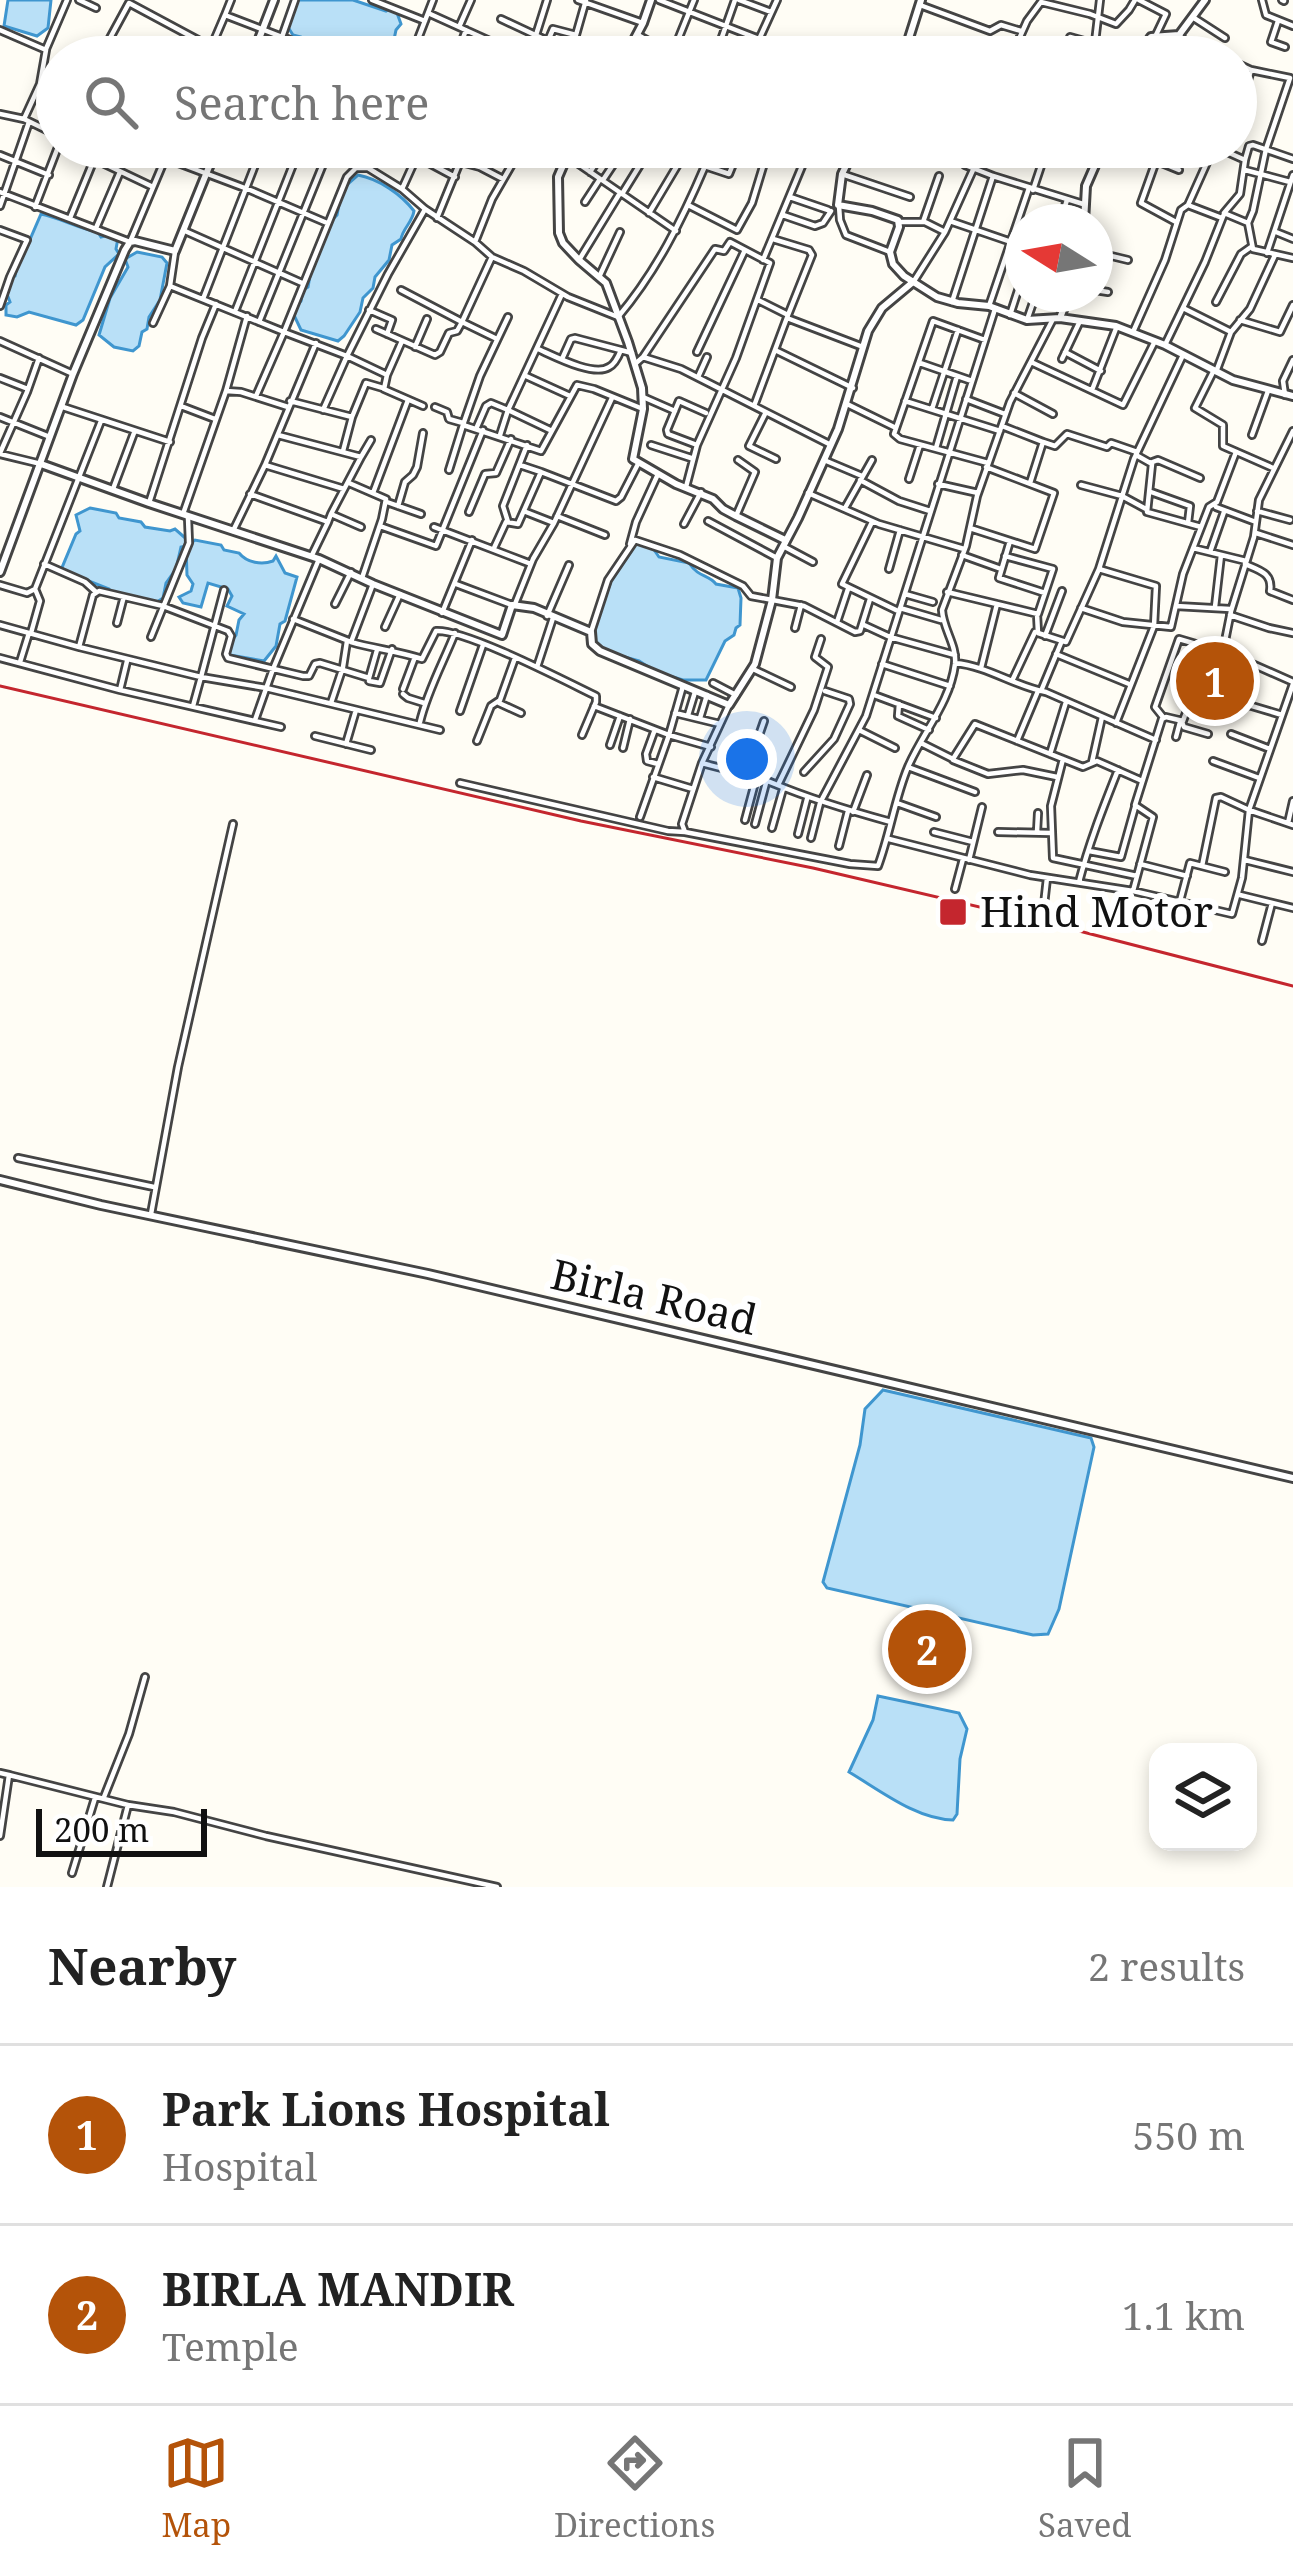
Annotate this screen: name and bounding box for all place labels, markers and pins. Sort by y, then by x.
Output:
pin: 1 [1176,636,1254,726]
place label: Hind Motor [980,882,1213,939]
marker: Hind Motor [937,896,969,928]
pin: 2 [888,1604,966,1694]

